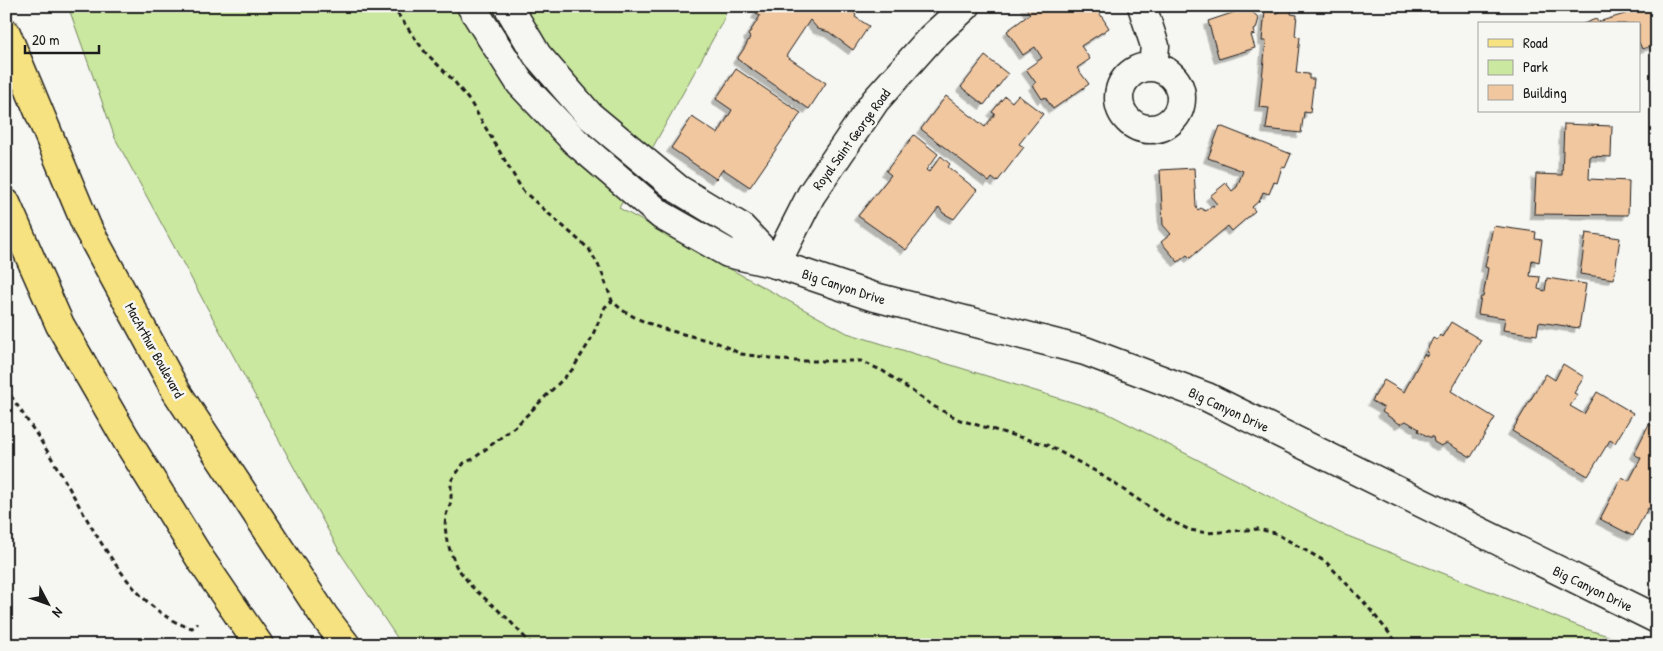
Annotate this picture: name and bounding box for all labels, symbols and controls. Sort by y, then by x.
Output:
scale bar [25,22,99,54]
legend [1478,22,1640,112]
text: 20 m [32,29,59,50]
text: Road [1523,32,1548,53]
text: Park [1523,56,1548,77]
text: Building [1523,82,1567,103]
street label: Royal Saint George Road [808,84,895,194]
street label: Big Canyon Drive [800,264,889,310]
street label: MacArthur Boulevard [121,299,189,401]
street label: Big Canyon Drive [1185,382,1273,437]
street label: Big Canyon Drive [1549,560,1636,617]
north arrow [22,578,72,628]
text: N [48,604,68,622]

